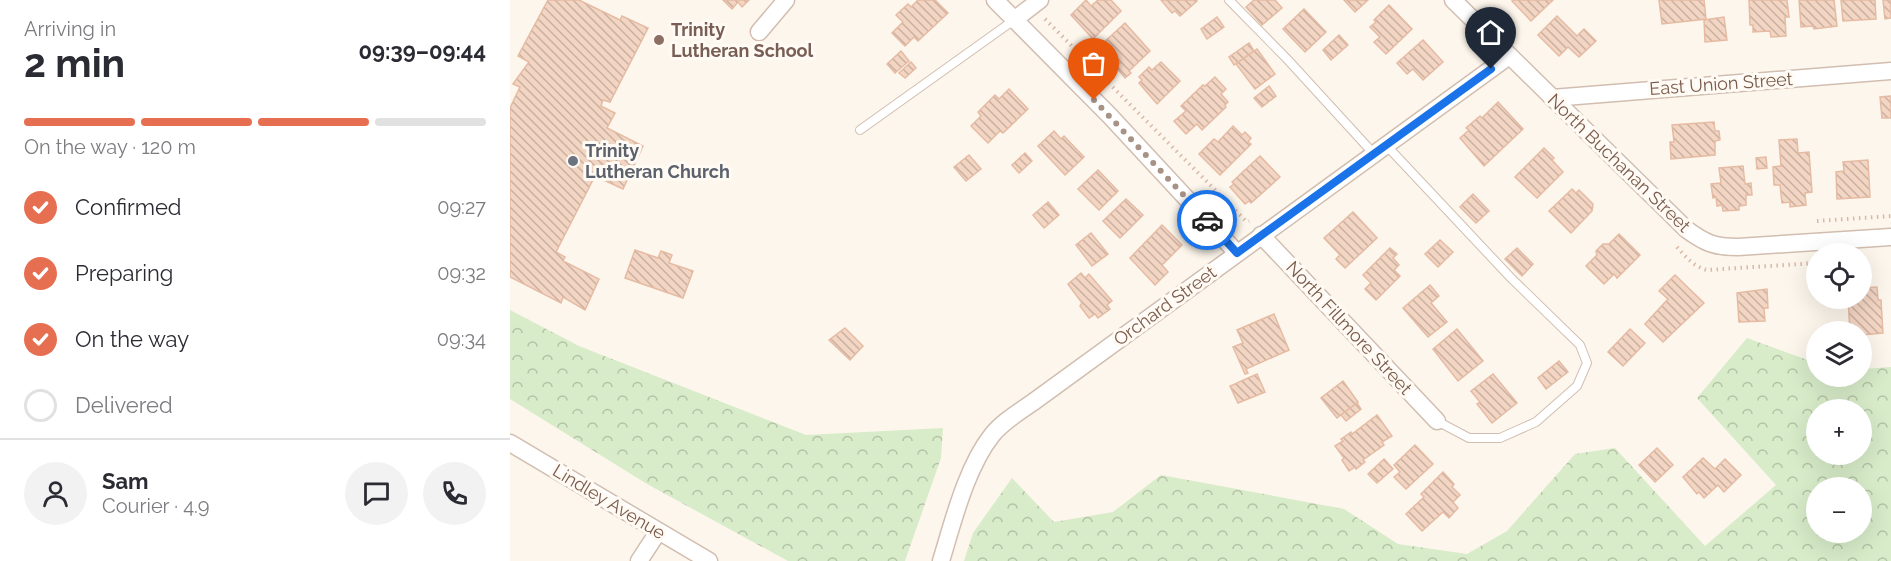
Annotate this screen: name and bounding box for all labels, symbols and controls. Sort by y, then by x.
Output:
pin [1465,7,1516,69]
icon: home [1474,16,1507,49]
text: Arriving in [24,17,116,41]
place label: Trinity Lutheran School [671,19,813,61]
marker: Trinity Lutheran School [652,33,666,47]
text: 09:39–09:44 [359,38,486,64]
pin [1068,38,1119,100]
text: 2 min [24,40,125,86]
icon: bag [1077,47,1110,80]
street label: East Union Street [1649,68,1793,99]
street label: North Buchanan Street [1544,89,1695,236]
text: On the way · 120 m [24,135,196,159]
place label: Trinity Lutheran Church [585,140,730,182]
marker: Trinity Lutheran Church [566,154,580,168]
courier [1177,190,1237,250]
icon: check [24,191,57,224]
text: Confirmed [75,194,182,220]
text: 09:27 [437,195,486,219]
icon: car [1191,204,1224,237]
map controls [1806,243,1872,543]
button: locate [1806,243,1872,309]
icon: check [24,257,57,290]
street label: North Fillmore Street [1282,257,1417,399]
text: Preparing [75,260,173,286]
text: 09:32 [437,261,486,285]
street label: Orchard Street [1109,261,1220,350]
button: layers [1806,321,1872,387]
icon: check [24,323,57,356]
text: On the way [75,326,189,352]
text: 09:34 [437,327,486,351]
text: Delivered [75,392,173,418]
button: + [1806,399,1872,465]
street label: Lindley Avenue [549,460,670,544]
button: person [24,462,87,525]
button: chat [345,462,408,525]
button: phone [423,462,486,525]
text: Sam [102,468,149,494]
button: − [1806,477,1872,543]
text: Courier · 4.9 [102,494,210,518]

